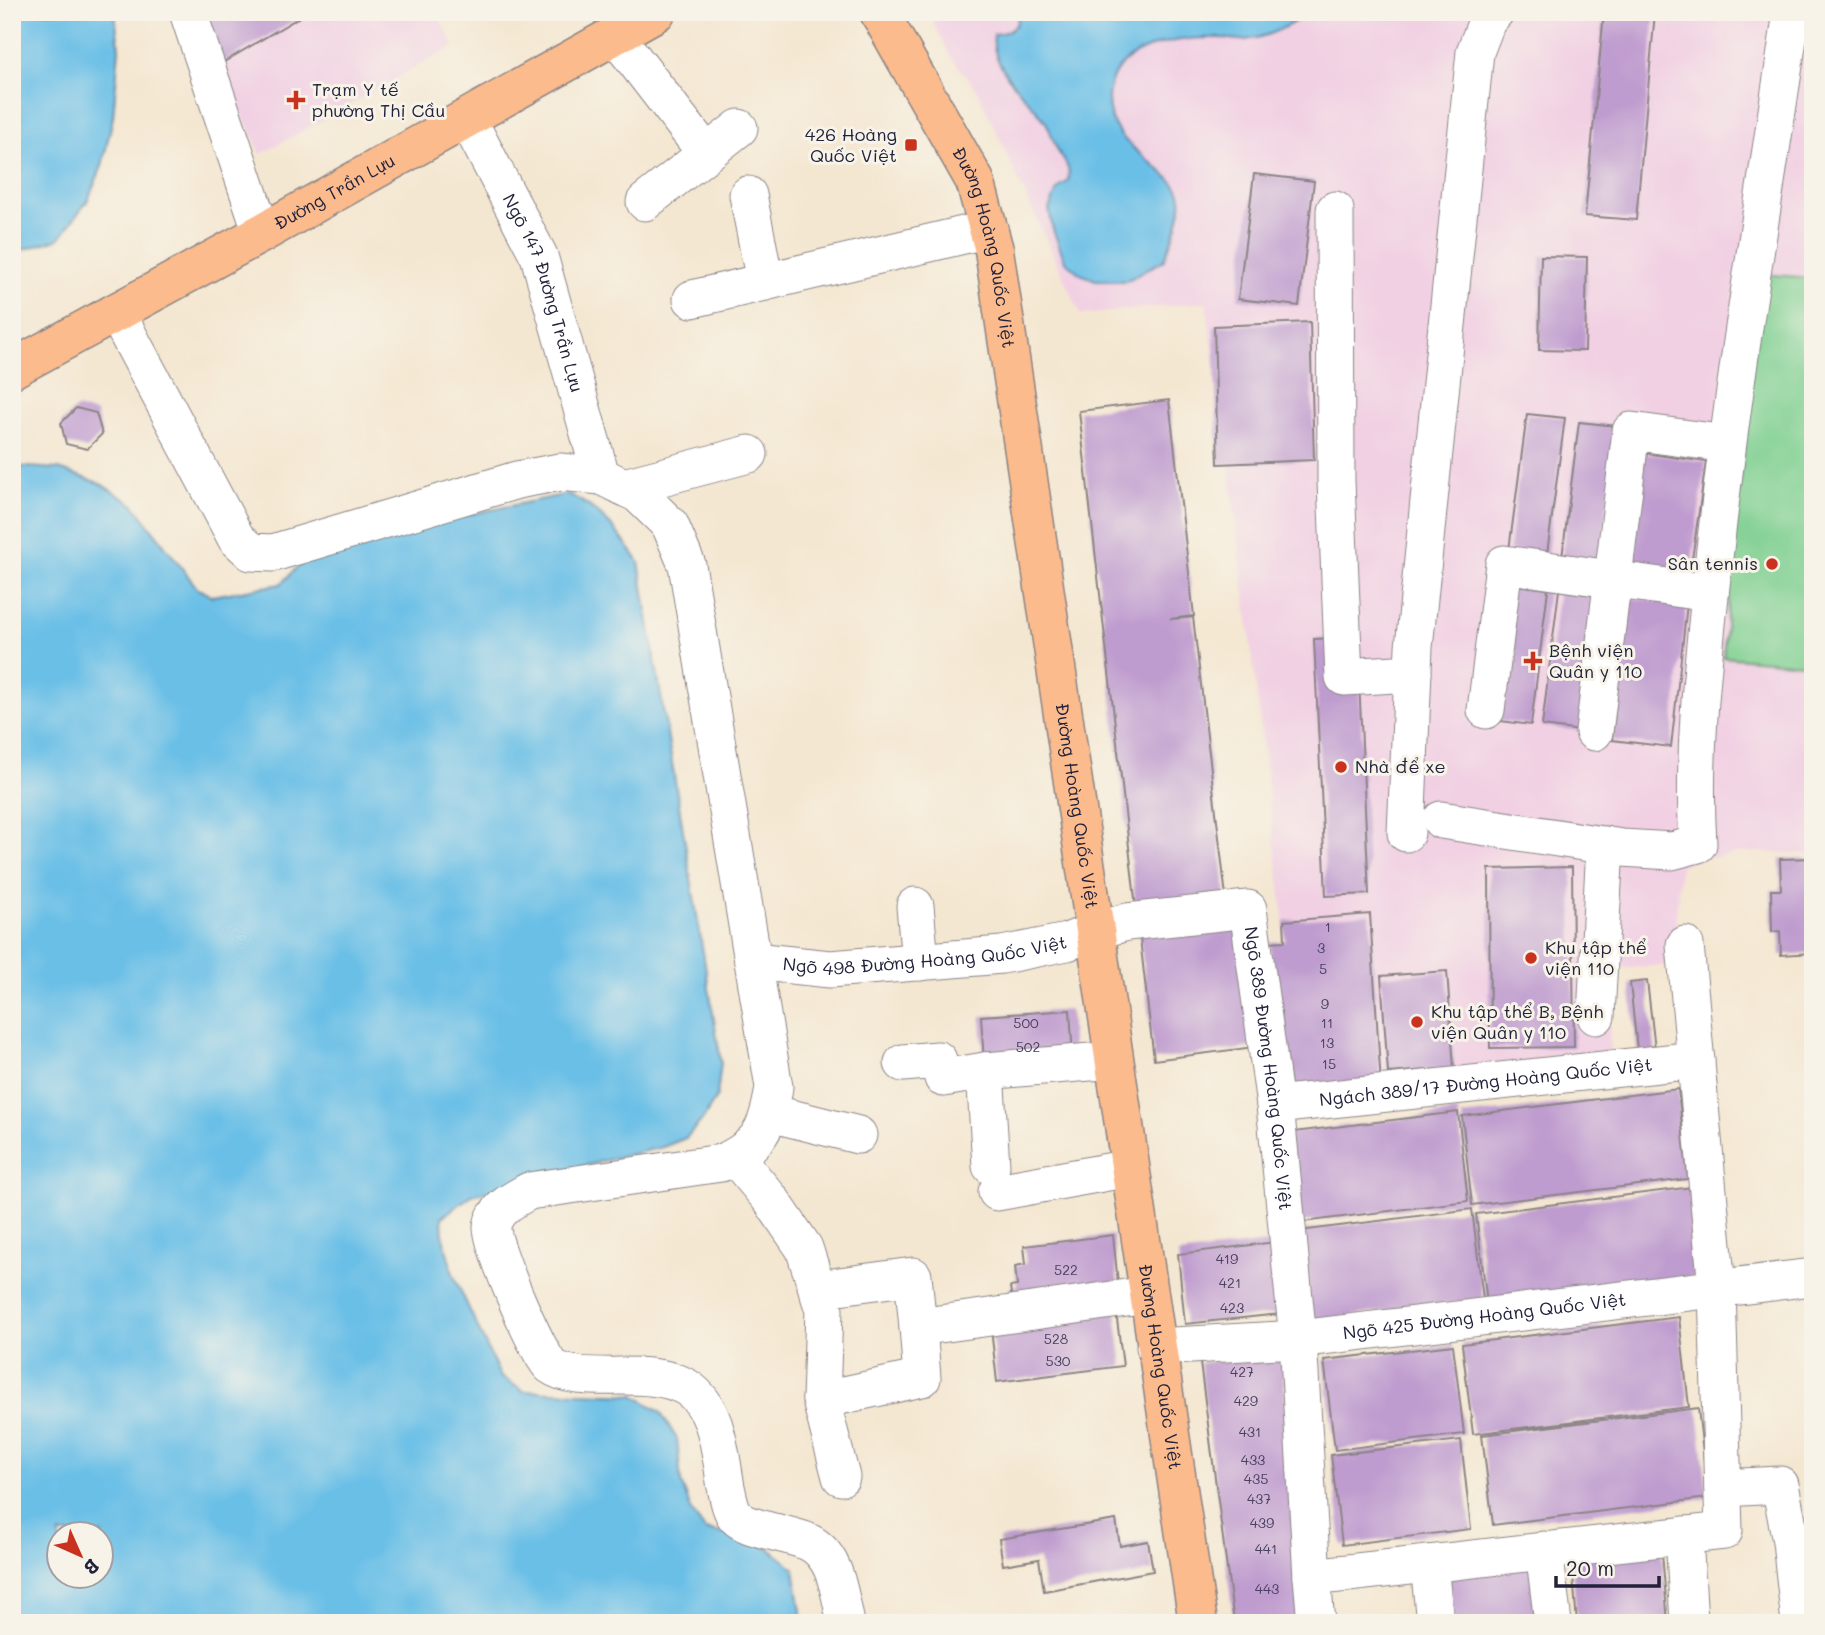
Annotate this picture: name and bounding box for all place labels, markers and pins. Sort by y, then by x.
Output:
place label: Trạm Y tế phường Thị Cầu [312,77,445,122]
marker: Trạm Y tế phường Thị Cầu [286,90,306,110]
place label: 426 Hoàng Quốc Việt [805,122,897,167]
marker: 426 Hoàng Quốc Việt [903,137,919,153]
place label: Sân tennis [1668,551,1758,575]
marker: Sân tennis [1764,556,1780,572]
place label: Bệnh viện Quân y 110 [1549,638,1642,683]
marker: Bệnh viện Quân y 110 [1523,651,1543,671]
place label: Nhà để xe [1355,754,1446,778]
marker: Nhà để xe [1333,759,1349,775]
place label: Khu tập thể viện 110 [1545,935,1647,980]
marker: Khu tập thể viện 110 [1523,950,1539,966]
place label: Khu tập thể B, Bệnh viện Quân y 110 [1431,999,1603,1044]
marker: Khu tập thể B, Bệnh viện Quân y 110 [1409,1014,1425,1030]

